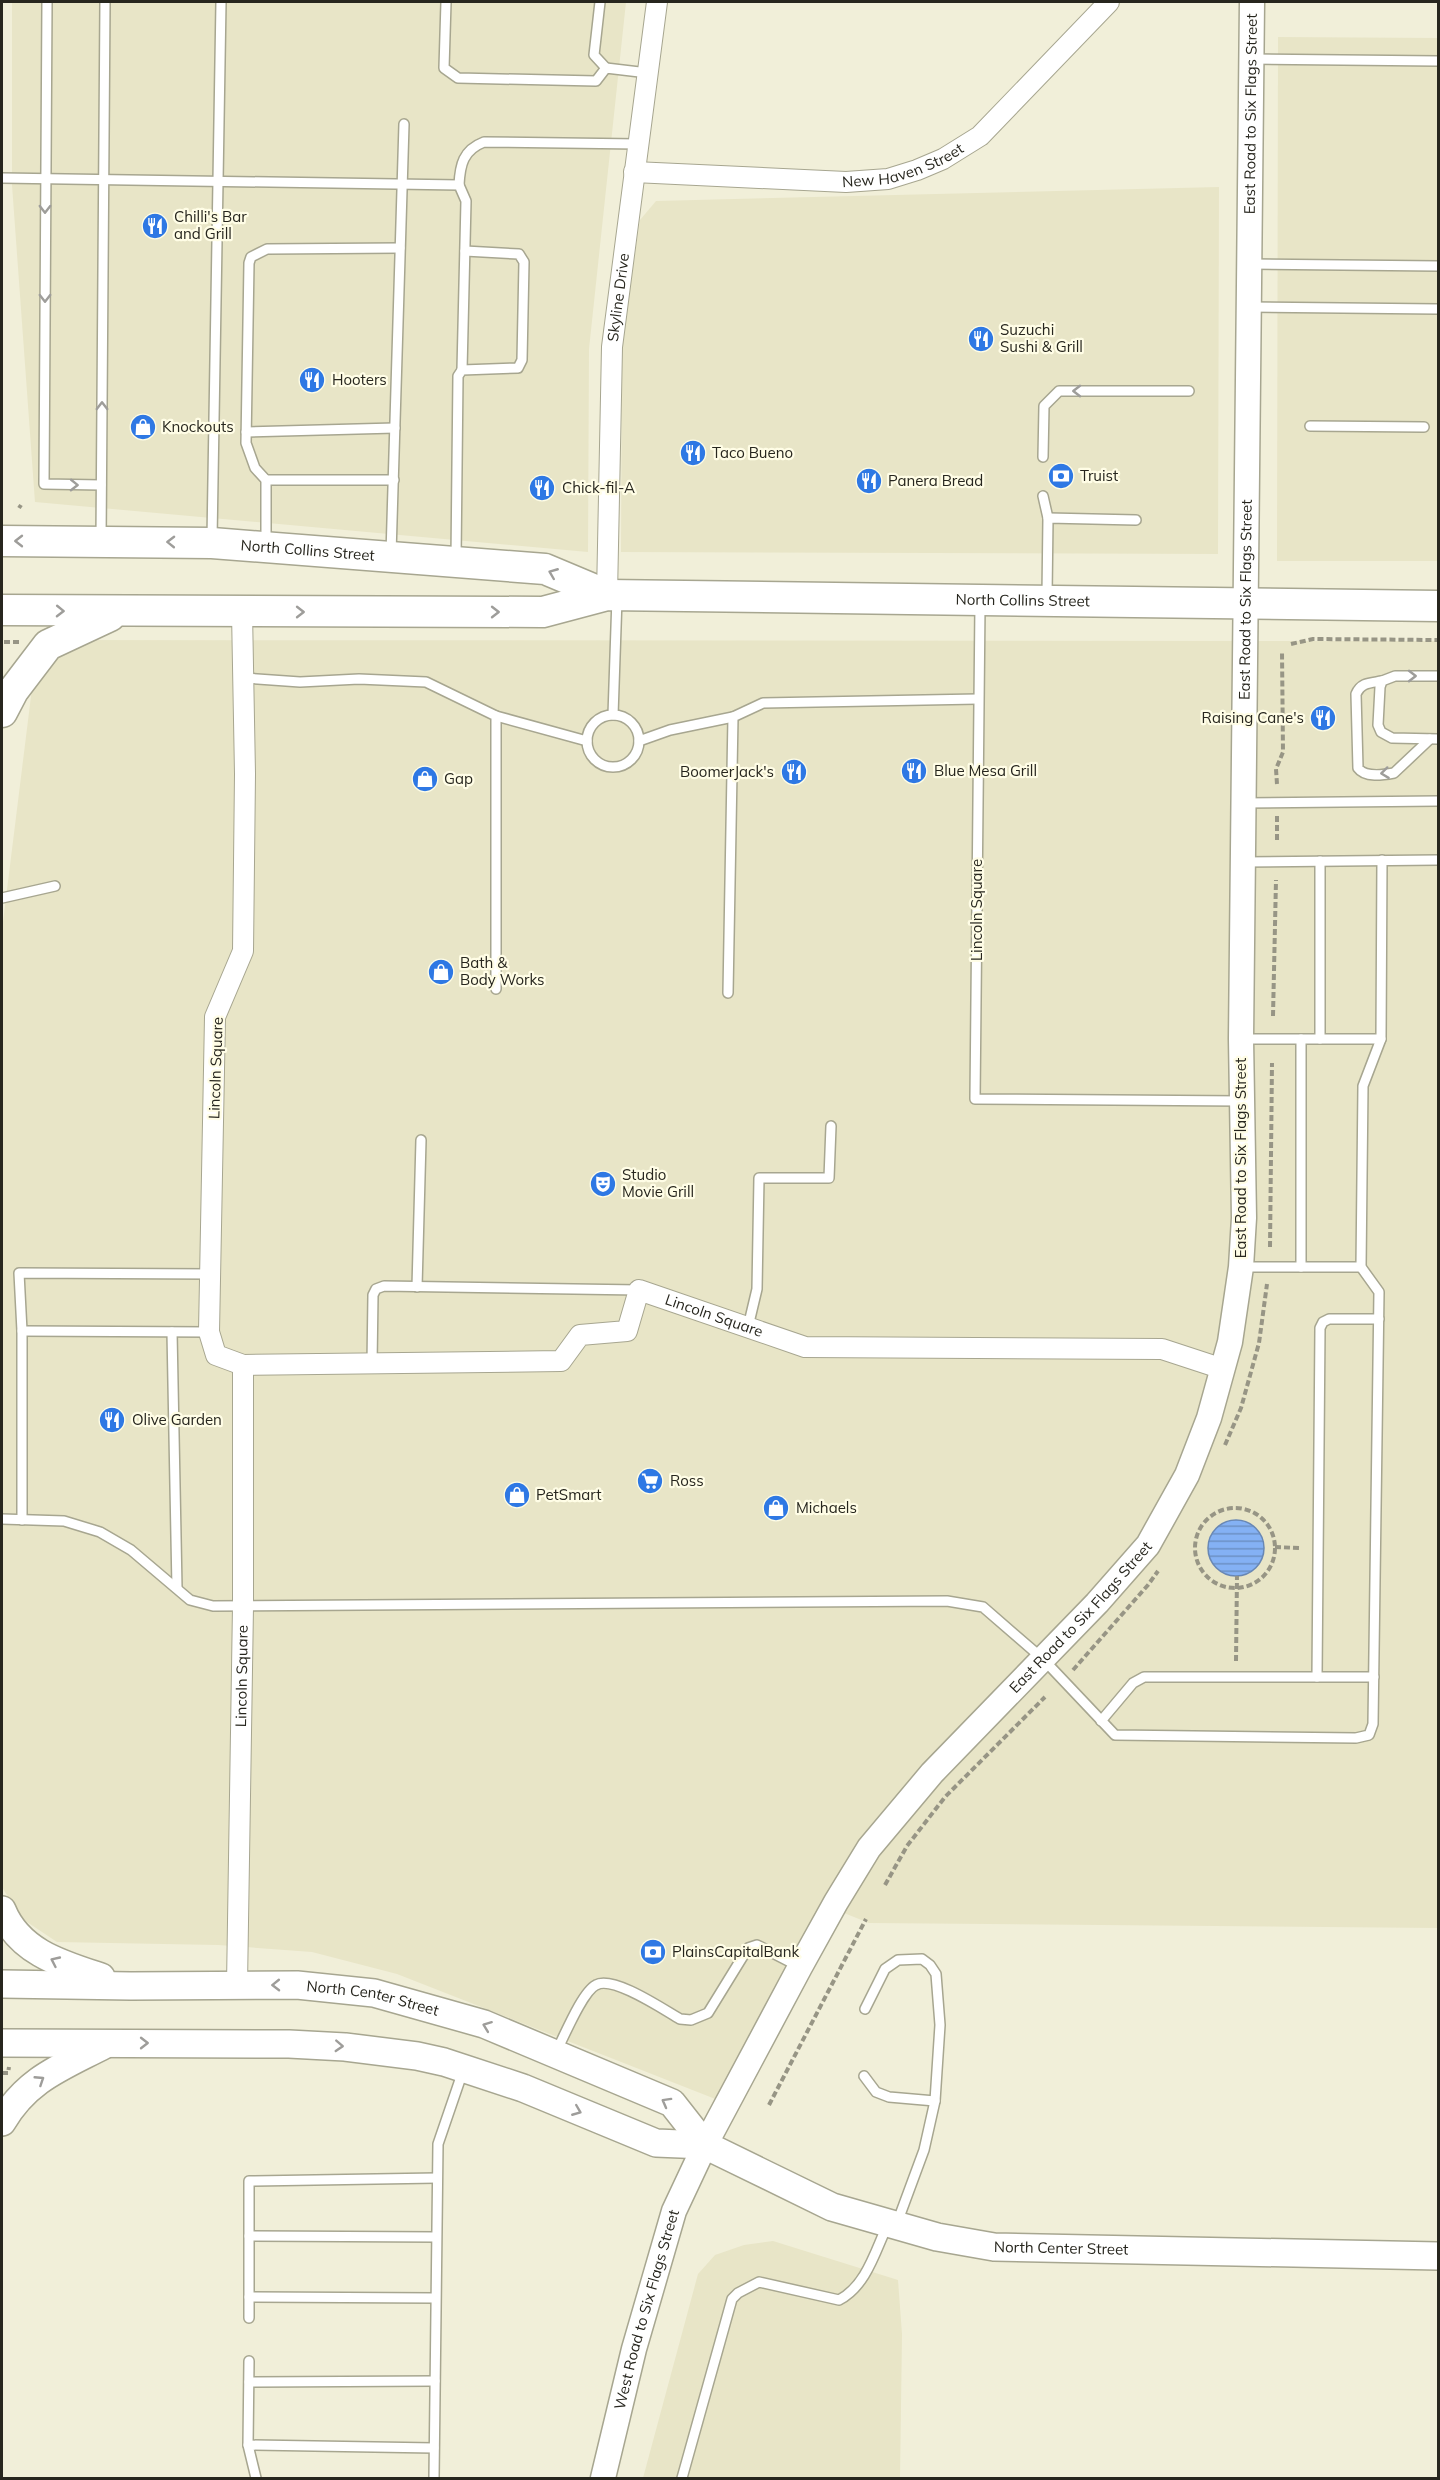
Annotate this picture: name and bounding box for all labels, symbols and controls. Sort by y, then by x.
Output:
street label: East Road to Six Flags Street [1240,13,1261,214]
street label: New Haven Street [842,139,967,191]
one-way arrow [39,205,51,214]
place label: Chilli's Bar and Grill [174,207,247,243]
restaurant icon: Chilli's Bar and Grill [140,211,170,241]
street label: Skyline Drive [603,252,633,343]
one-way arrow [39,293,51,302]
place label: Suzuchi Sushi & Grill [1000,320,1083,356]
restaurant icon: Suzuchi Sushi & Grill [966,324,996,354]
restaurant icon: Hooters [297,365,327,395]
place label: Hooters [332,370,387,389]
one-way arrow [1073,385,1082,397]
one-way arrow [96,401,108,410]
shop icon: Knockouts [128,412,158,442]
place label: Knockouts [162,417,234,436]
restaurant icon: Taco Bueno [678,438,708,468]
place label: Taco Bueno [712,443,793,462]
bank icon: Truist [1046,461,1076,491]
restaurant icon: Panera Bread [854,466,884,496]
place label: Truist [1080,466,1118,485]
place label: Panera Bread [888,471,983,490]
restaurant icon: Chick-fil-A [527,473,557,503]
one-way arrow [69,478,78,491]
place label: Chick-fil-A [562,478,635,497]
street label: East Road to Six Flags Street [1235,499,1256,700]
one-way arrow [14,535,23,547]
street label: North Collins Street [240,535,375,565]
one-way arrow [167,536,176,548]
one-way arrow [549,567,559,580]
street label: North Collins Street [955,590,1090,610]
one-way arrow [55,605,64,617]
one-way arrow [296,606,305,618]
one-way arrow [491,606,500,618]
one-way arrow [1408,670,1417,682]
restaurant icon: Raising Cane's [1308,703,1338,733]
place label: Raising Cane's [1202,708,1304,727]
restaurant icon: Blue Mesa Grill [899,756,929,786]
restaurant icon: BoomerJack's [779,757,809,787]
place label: Blue Mesa Grill [934,761,1037,780]
place label: BoomerJack's [680,762,774,781]
shop icon: Gap [410,764,440,794]
one-way arrow [1381,766,1390,779]
place label: Gap [444,769,473,788]
street label: Lincoln Square [967,859,986,961]
place label: Bath & Body Works [460,953,544,989]
shop icon: Bath & Body Works [426,957,456,987]
street label: Lincoln Square [204,1017,227,1119]
street label: East Road to Six Flags Street [1231,1058,1250,1258]
place label: Studio Movie Grill [622,1165,694,1201]
theatre icon: Studio Movie Grill [588,1169,618,1199]
street label: Lincoln Square [663,1290,766,1341]
restaurant icon: Olive Garden [97,1405,127,1435]
place label: Olive Garden [132,1410,222,1429]
supermarket icon: Ross [635,1466,665,1496]
place label: Ross [670,1471,704,1490]
shop icon: PetSmart [502,1480,532,1510]
place label: PetSmart [536,1485,601,1504]
shop icon: Michaels [761,1493,791,1523]
place label: Michaels [796,1498,857,1517]
street label: East Road to Six Flags Street [1005,1537,1156,1697]
street label: Lincoln Square [231,1625,252,1727]
bank icon: PlainsCapitalBank [638,1937,668,1967]
place label: PlainsCapitalBank [672,1942,800,1961]
one-way arrow [51,1956,62,1968]
street label: North Center Street [306,1976,441,2020]
one-way arrow [271,1979,280,1991]
one-way arrow [482,2020,493,2033]
one-way arrow [140,2037,149,2049]
one-way arrow [334,2040,343,2053]
one-way arrow [34,2076,45,2087]
one-way arrow [662,2098,672,2109]
one-way arrow [571,2104,582,2116]
street label: West Road to Six Flags Street [610,2207,683,2411]
street label: North Center Street [994,2237,1129,2259]

